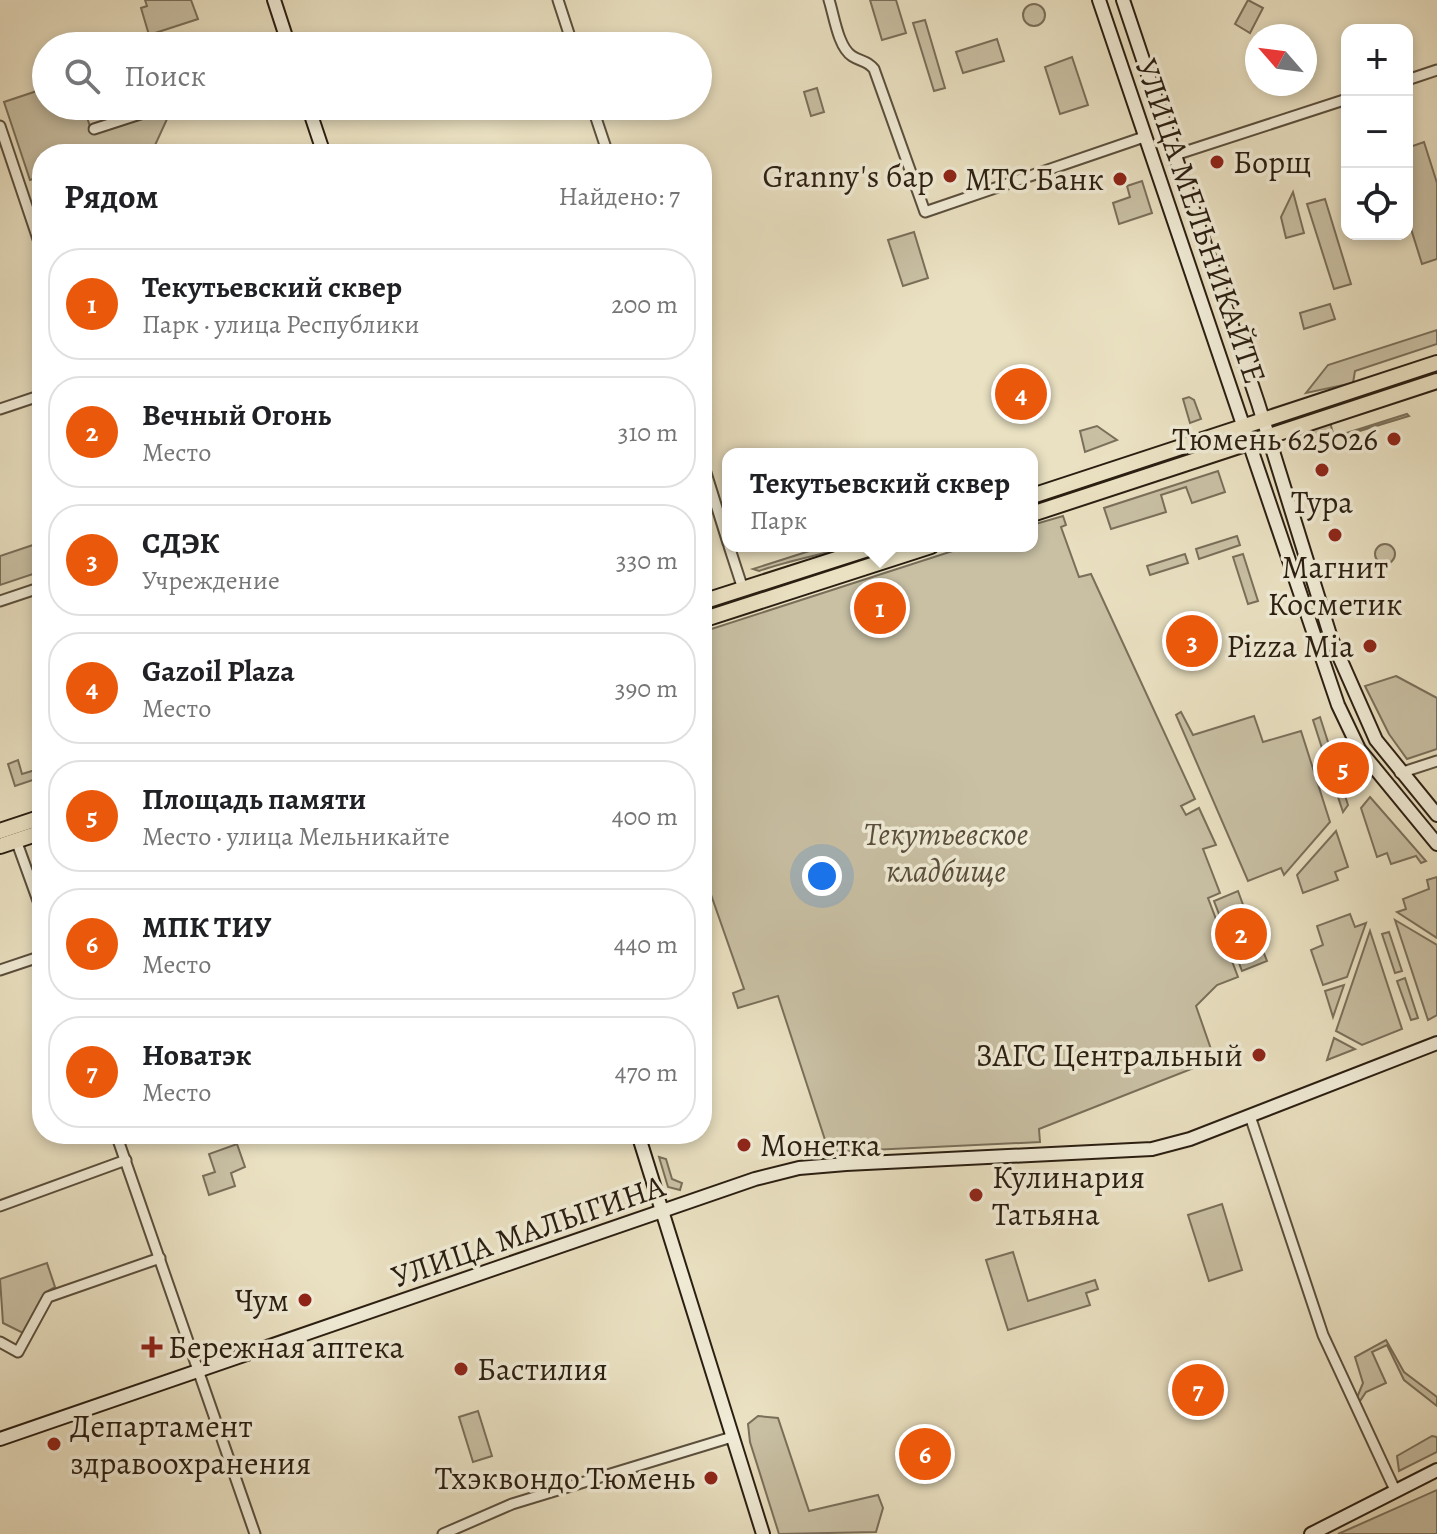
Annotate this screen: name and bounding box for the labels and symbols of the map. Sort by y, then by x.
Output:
north arrow [1245,24,1317,96]
street label: УЛИЦА МЕЛЬНИКАЙТЕ [1125,53,1277,389]
place label: Борщ [1233,140,1311,184]
marker: Борщ [1208,153,1226,171]
place label: Granny's бар [763,154,934,198]
place label: МТС Банк [965,157,1104,201]
marker: Granny's бар [941,167,959,185]
marker: МТС Банк [1111,170,1129,188]
pin: 4 [995,364,1047,424]
place label: Тюмень 625026 [1172,417,1378,461]
marker: Тюмень 625026 [1385,430,1403,448]
marker: Тура [1313,461,1331,479]
place label: Тура [1291,480,1353,524]
marker: Магнит Косметик [1326,526,1344,544]
place label: Магнит Косметик [1267,545,1403,626]
pin: 1 [854,578,906,638]
pin: 3 [1166,611,1218,671]
place label: Pizza Mia [1226,624,1354,668]
marker: Pizza Mia [1361,637,1379,655]
pin: 5 [1317,738,1369,798]
park label: Текутьевское кладбище [864,812,1028,893]
your location [802,856,842,896]
pin: 2 [1215,904,1267,964]
place label: ЗАГС Центральный [976,1033,1243,1077]
marker: ЗАГС Центральный [1250,1046,1268,1064]
place label: Монетка [760,1123,881,1167]
marker: Монетка [735,1136,753,1154]
place label: Кулинария Татьяна [992,1155,1145,1236]
street label: УЛИЦА МАЛЫГИНА [385,1163,672,1298]
marker: Кулинария Татьяна [967,1186,985,1204]
place label: Чум [235,1278,289,1322]
marker: Чум [296,1291,314,1309]
place label: Бережная аптека [168,1325,404,1369]
marker: Бережная аптека [143,1338,161,1356]
place label: Бастилия [477,1347,608,1391]
marker: Бастилия [452,1360,470,1378]
pin: 7 [1172,1360,1224,1420]
place label: Департамент здравоохранения [70,1404,311,1485]
pin: 6 [899,1424,951,1484]
marker: Департамент здравоохранения [45,1435,63,1453]
place label: Тхэквондо Тюмень [435,1456,695,1500]
marker: Тхэквондо Тюмень [702,1469,720,1487]

